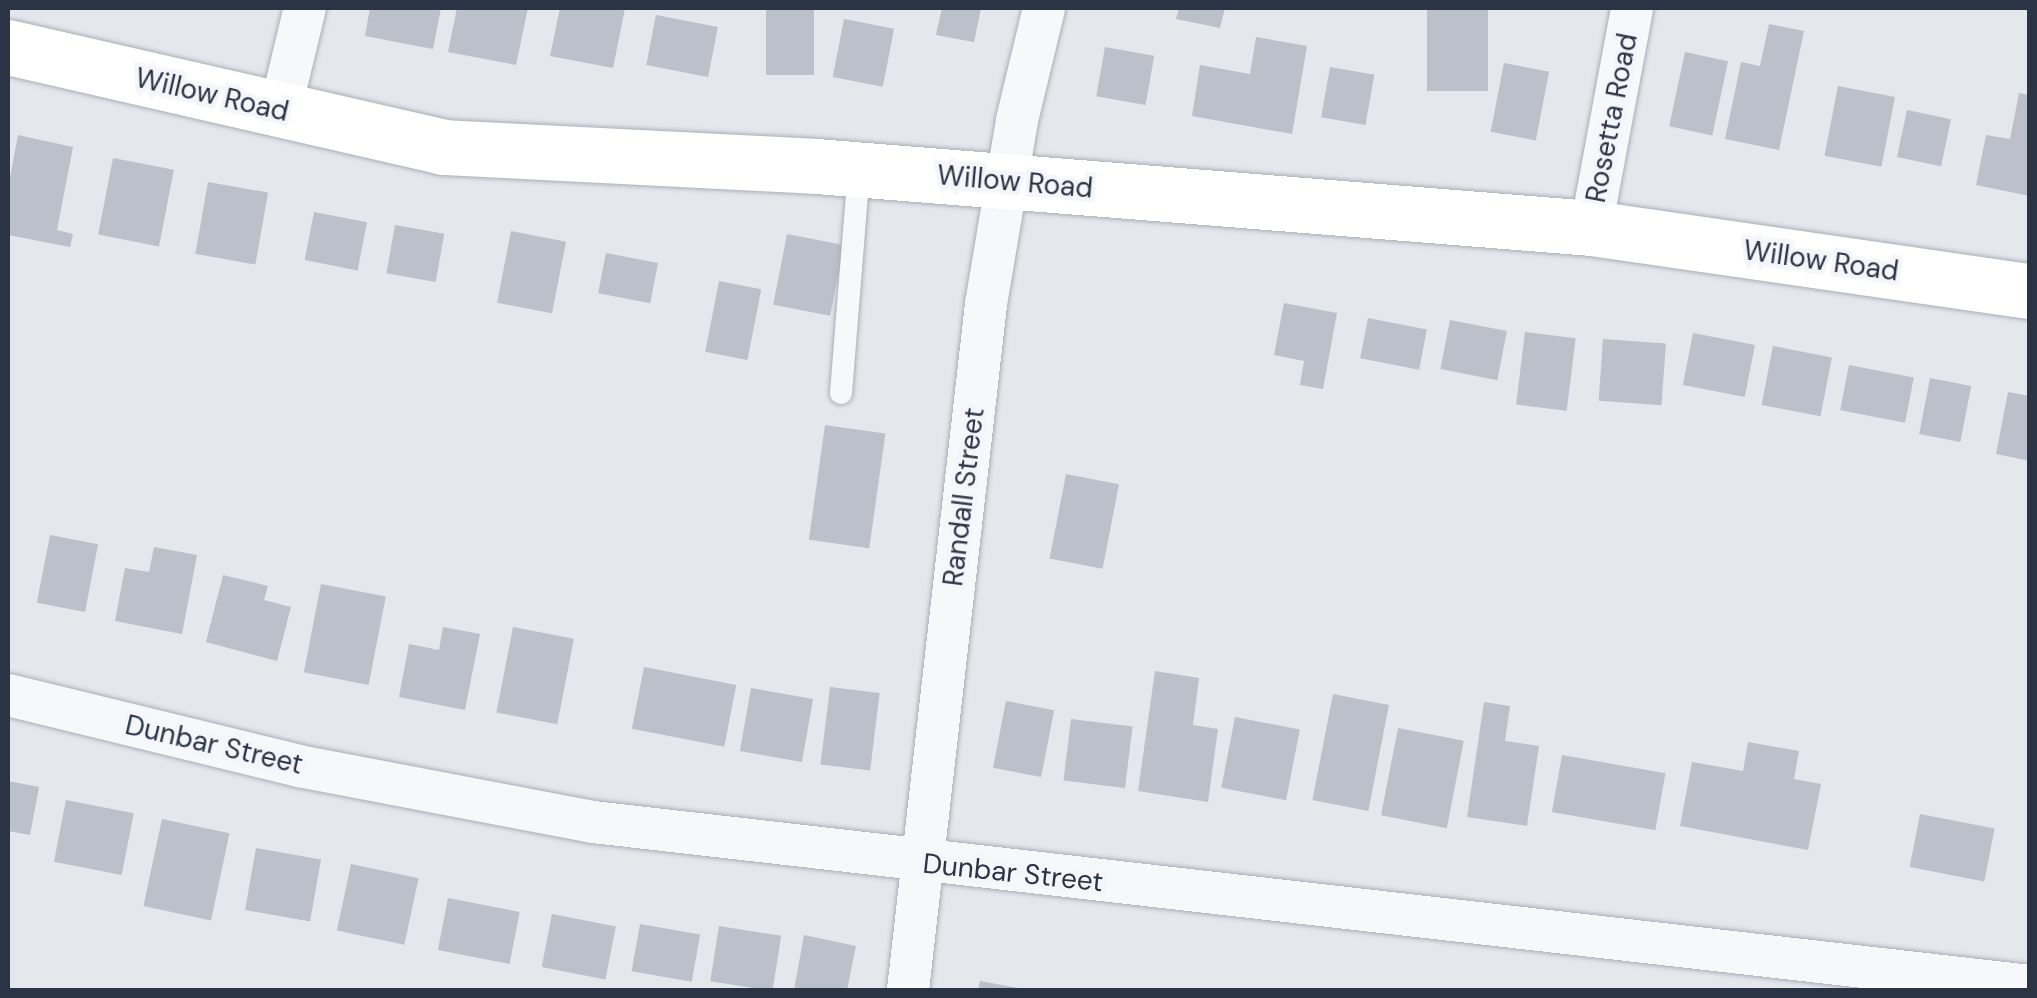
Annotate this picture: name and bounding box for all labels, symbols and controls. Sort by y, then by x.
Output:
street label: Rosetta Road [1579,31,1645,205]
street label: Willow Road [132,61,292,129]
street label: Willow Road [936,158,1094,206]
street label: Willow Road [1741,233,1901,289]
street label: Randall Street [936,406,992,588]
street label: Dunbar Street [122,708,306,782]
street label: Dunbar Street [921,847,1105,899]

